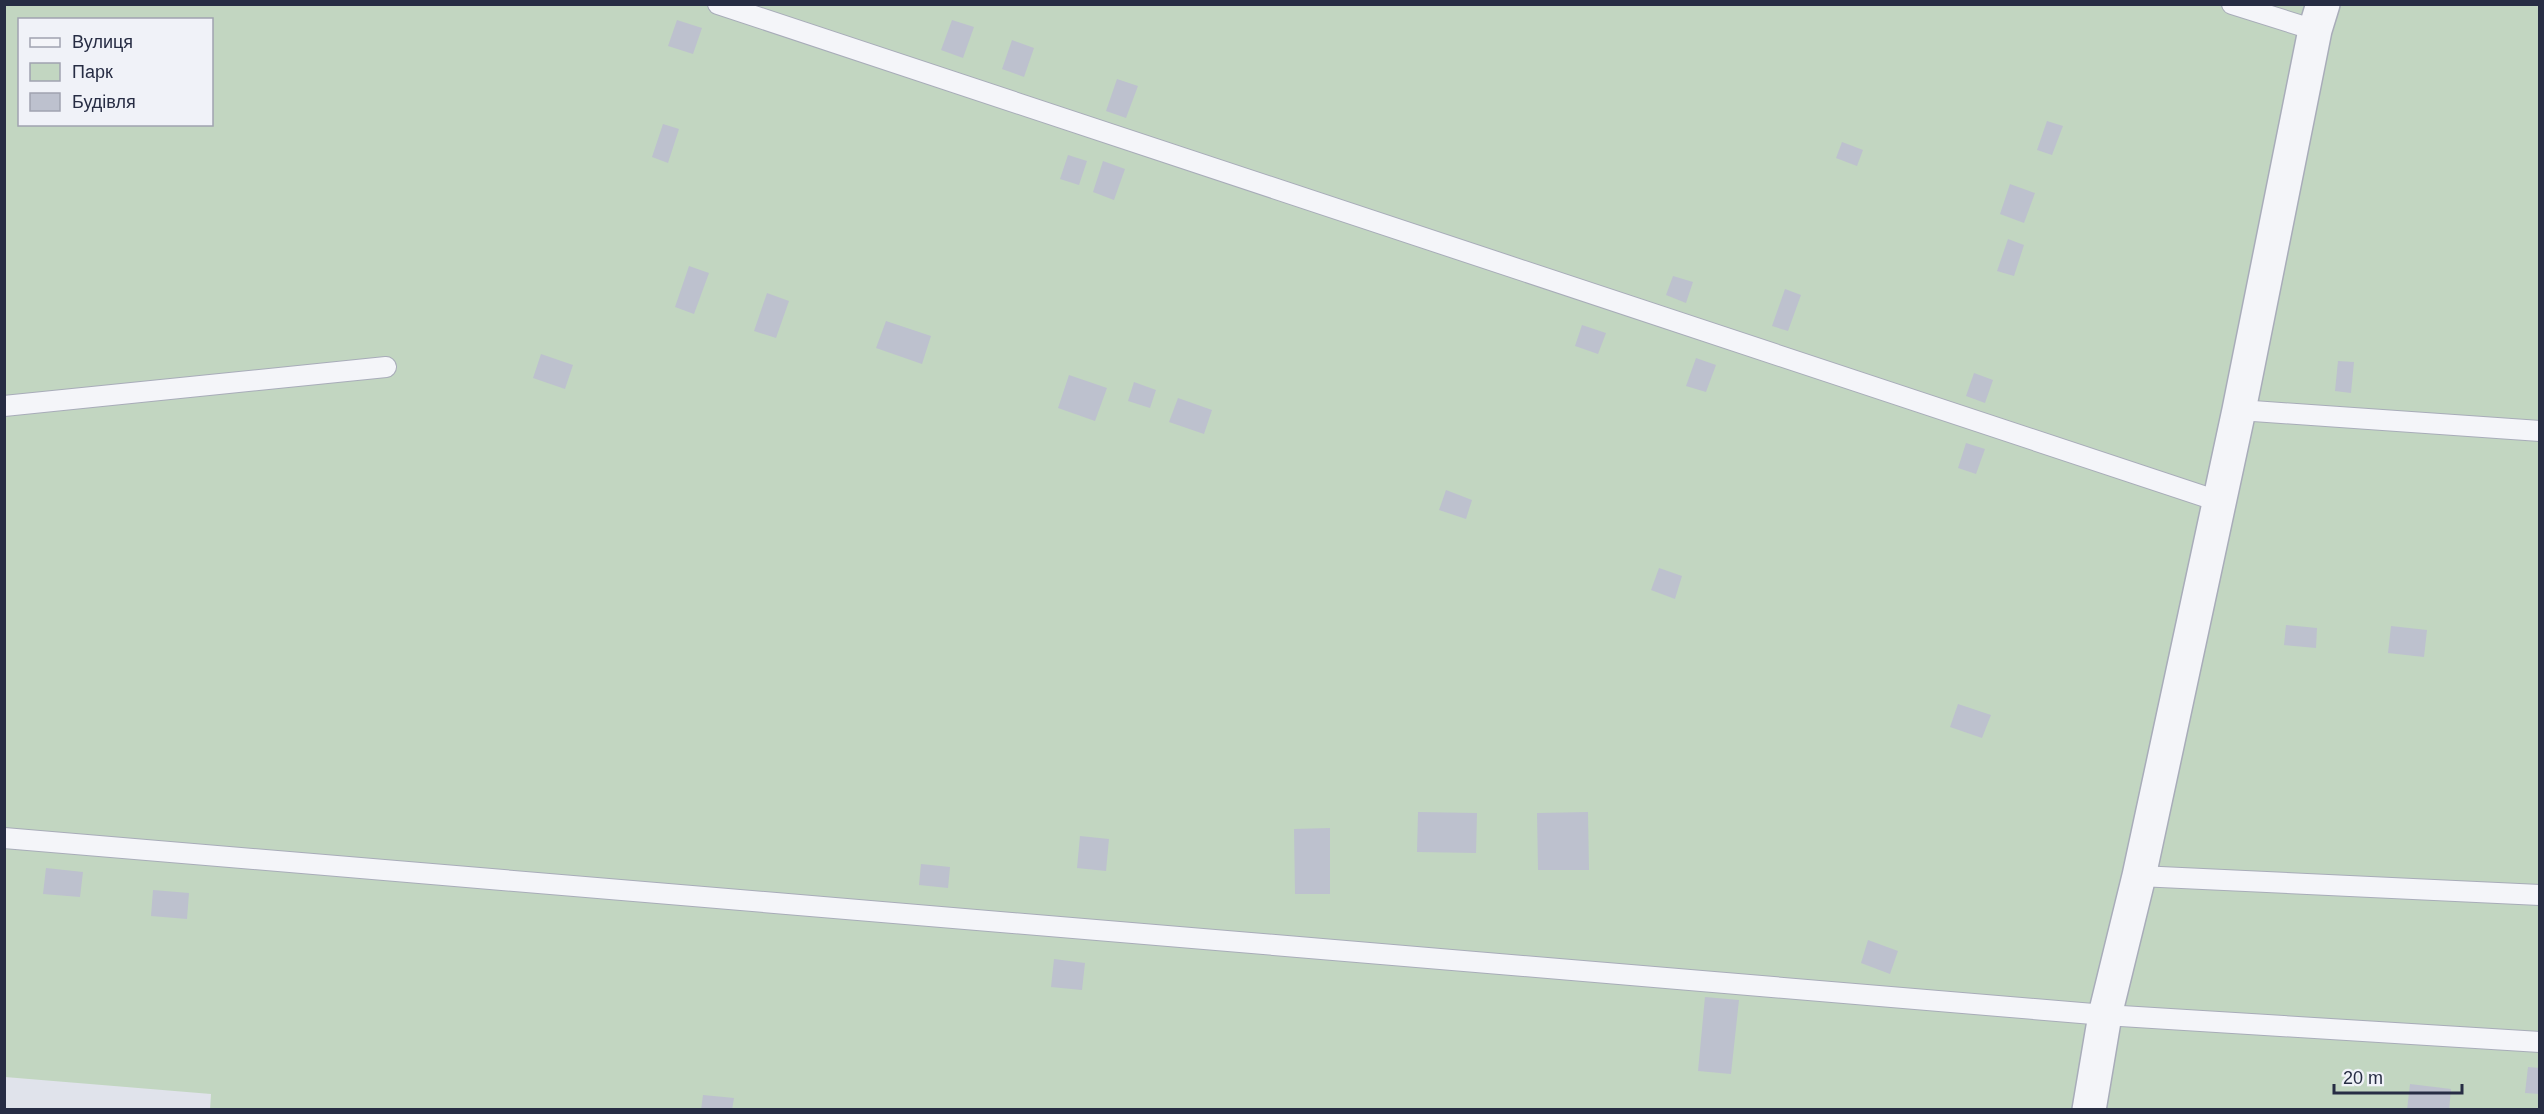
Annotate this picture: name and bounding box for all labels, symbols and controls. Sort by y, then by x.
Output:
legend [18,18,213,126]
text: Вулиця [72,32,133,52]
text: Парк [72,62,113,82]
text: Будівля [72,92,136,112]
scale bar [2334,1057,2462,1095]
text: 20 m [2343,1068,2383,1088]

